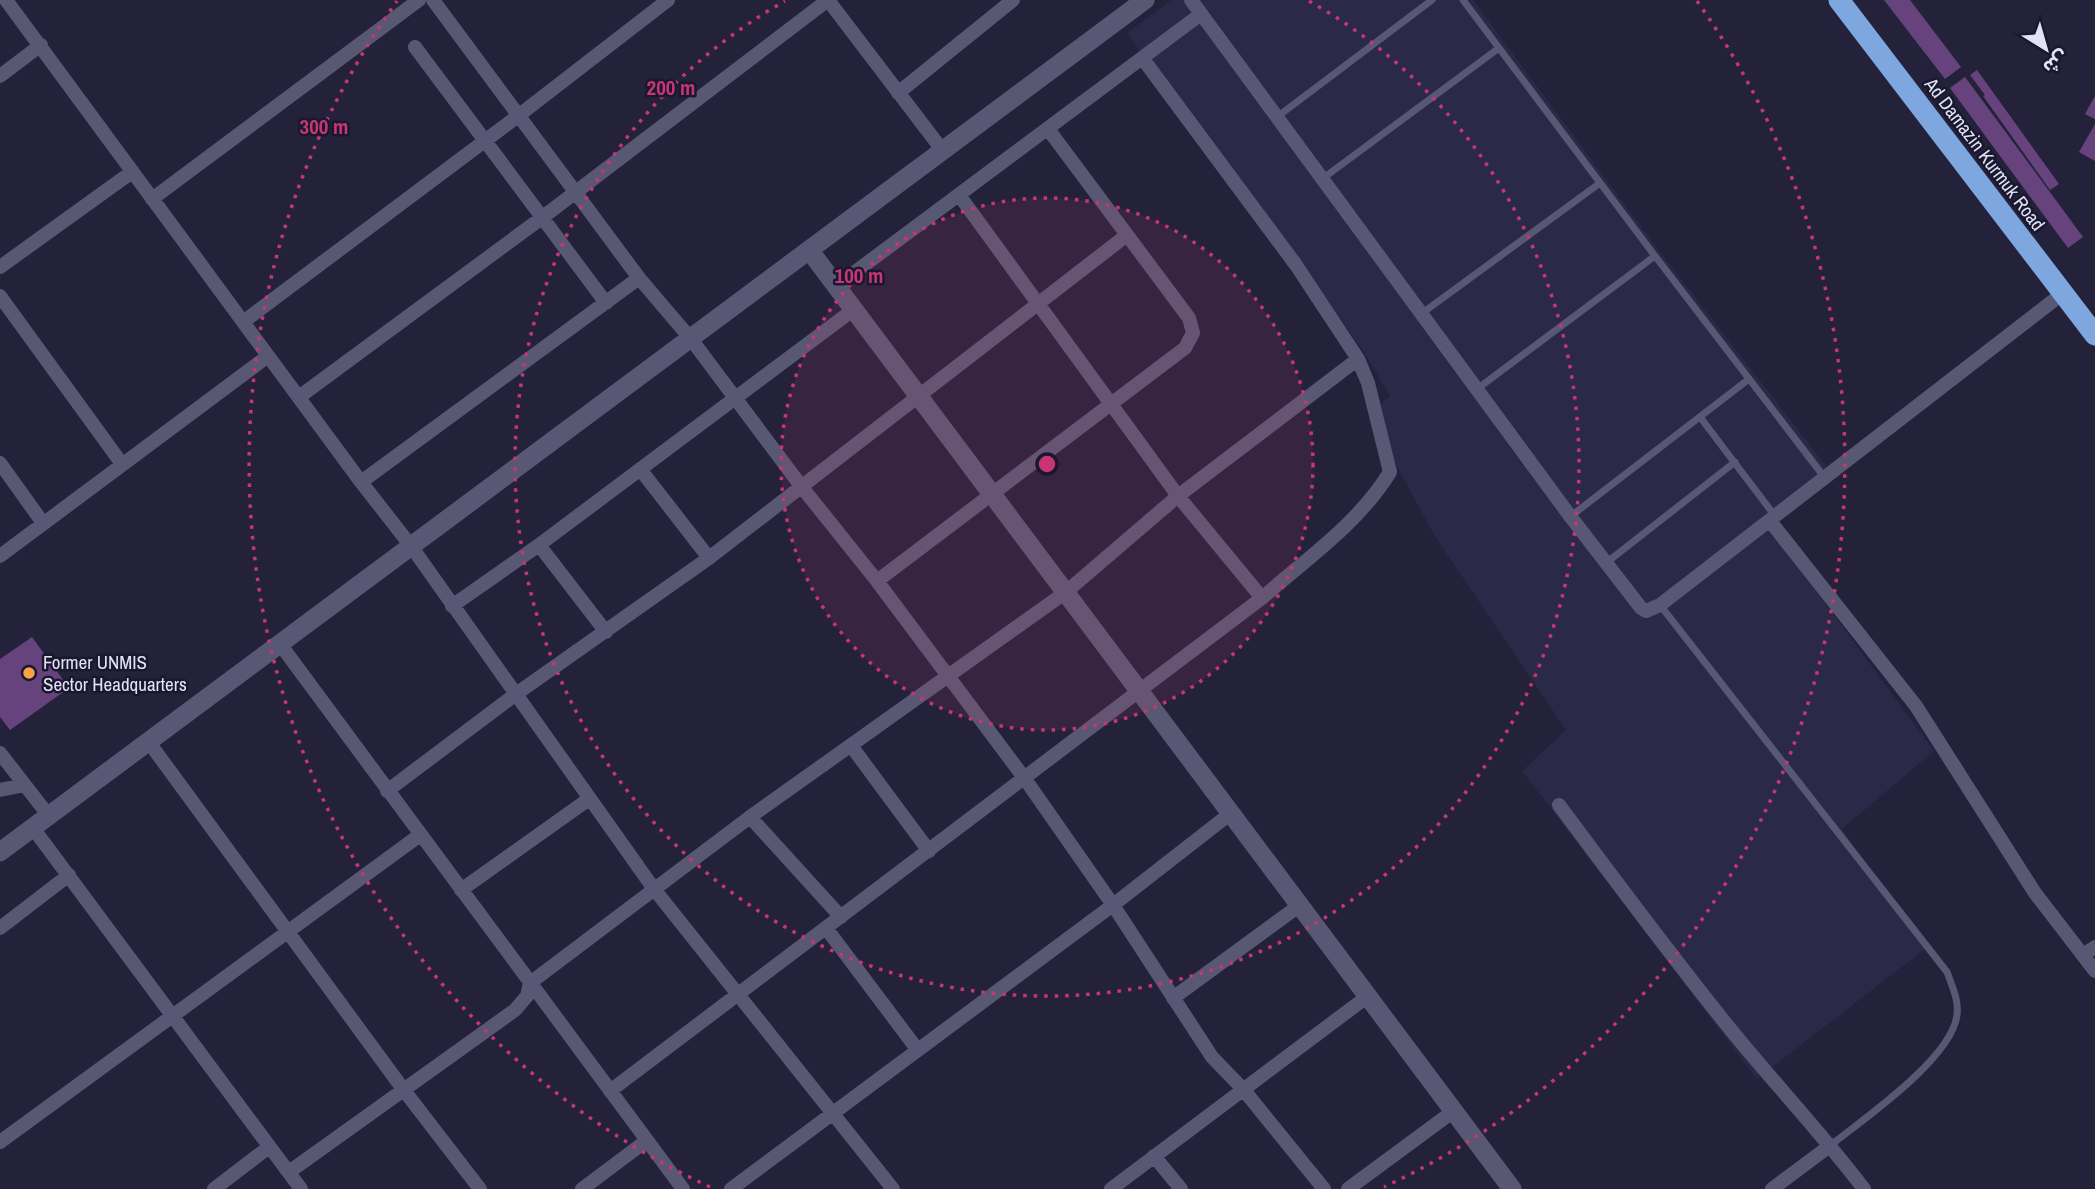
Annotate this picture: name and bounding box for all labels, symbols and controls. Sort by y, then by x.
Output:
north arrow [2011,14,2081,84]
text: ش [2038,44,2074,81]
street label: Ad Damazin Kurmuk Road [1918,71,2051,236]
text: 200 m [647,73,695,102]
text: 300 m [300,112,348,141]
text: 100 m [835,261,883,290]
centre of rings [1035,452,1059,476]
place label: Former UNMIS Sector Headquarters [43,649,187,697]
marker: Former UNMIS Sector Headquarters [21,665,37,681]

